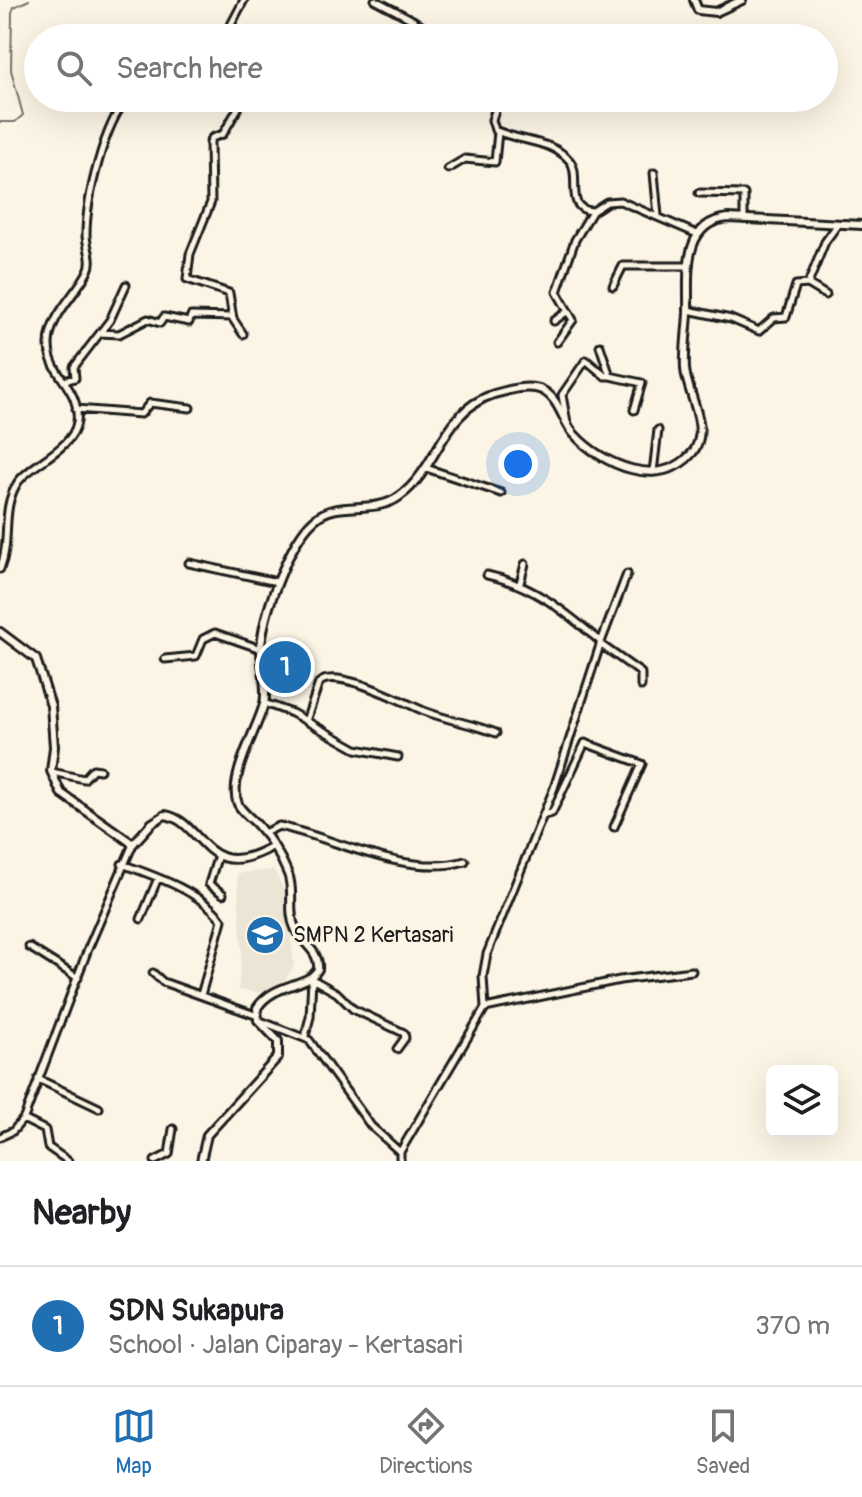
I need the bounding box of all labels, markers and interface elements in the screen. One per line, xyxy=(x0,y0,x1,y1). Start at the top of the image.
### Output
search box xyxy=(24,24,838,112)
icon: search xyxy=(52,46,96,90)
text: Search here xyxy=(116,50,263,87)
your location xyxy=(498,444,538,484)
pin: 1 xyxy=(259,637,311,697)
school or university icon: SMPN 2 Kertasari xyxy=(244,914,286,956)
place label: SMPN 2 Kertasari xyxy=(293,921,454,949)
map controls xyxy=(766,1065,838,1137)
button: layers xyxy=(766,1065,838,1137)
text: Nearby xyxy=(32,1192,131,1235)
text: SDN Sukapura xyxy=(108,1292,284,1329)
text: 1 xyxy=(53,1310,63,1342)
text: 370 m xyxy=(755,1310,830,1342)
text: School · Jalan Ciparay - Kertasari xyxy=(108,1329,463,1361)
tab: Map xyxy=(112,1404,156,1480)
tab: Directions xyxy=(379,1404,472,1480)
tab: Saved xyxy=(696,1404,750,1480)

